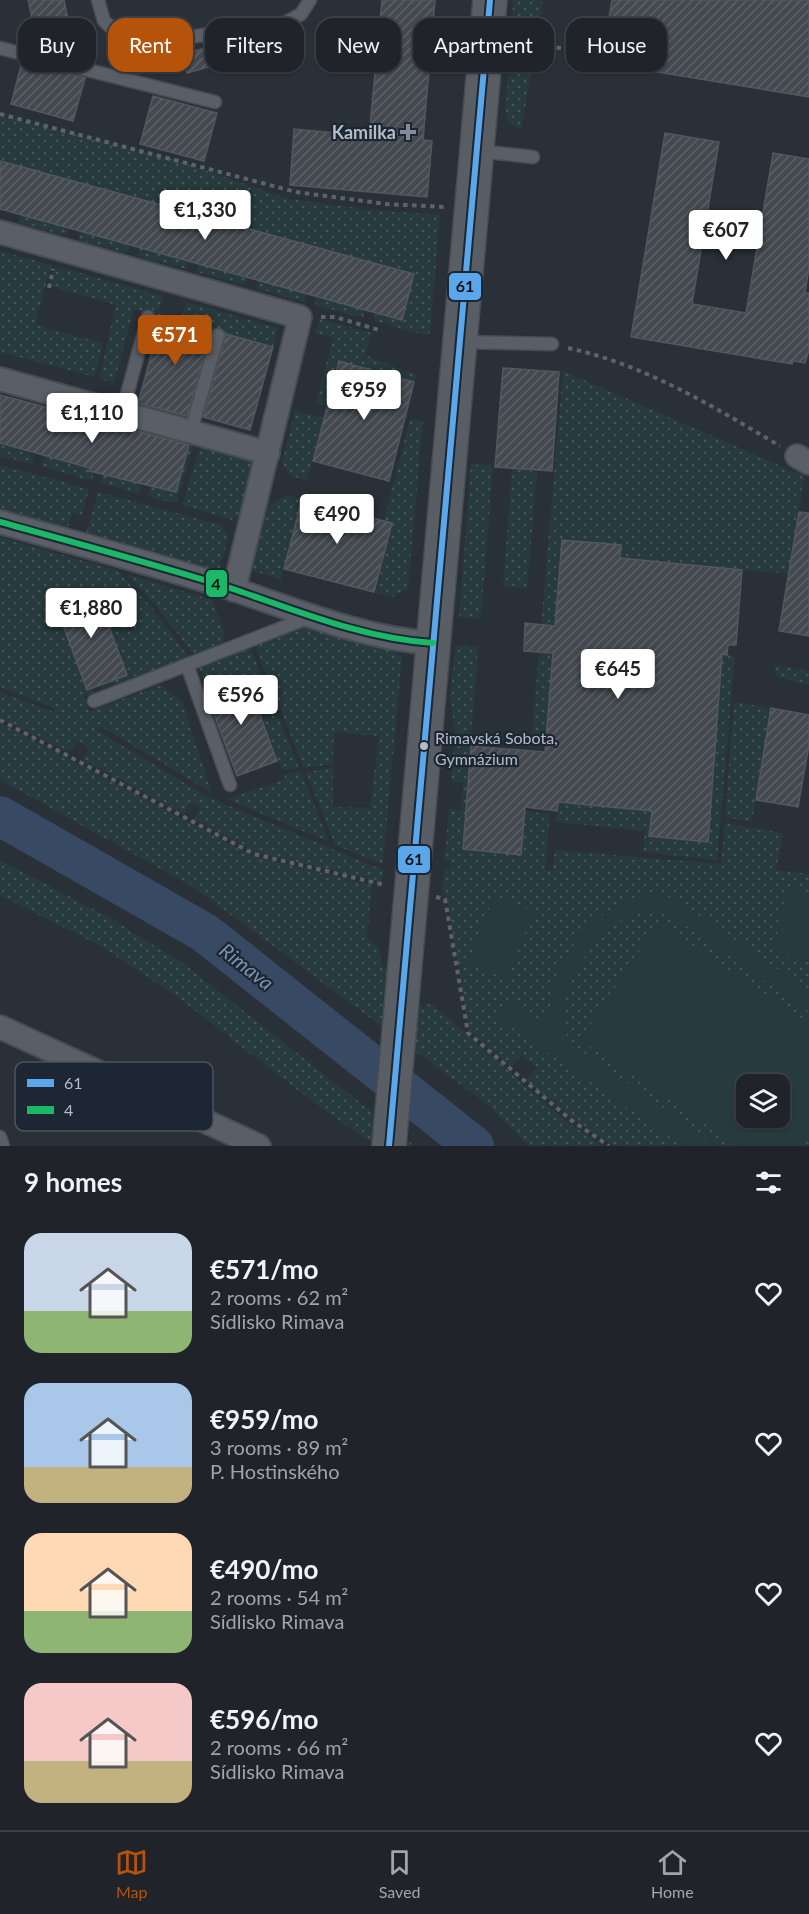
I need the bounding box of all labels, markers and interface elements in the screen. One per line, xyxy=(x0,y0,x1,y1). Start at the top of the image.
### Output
chip: Buy xyxy=(18,18,96,72)
chip: Rent xyxy=(108,18,193,72)
chip: Filters xyxy=(205,18,304,72)
chip: New xyxy=(316,18,401,72)
chip: Apartment xyxy=(413,18,554,72)
chip: House xyxy=(566,18,667,72)
place label: Kamilka xyxy=(332,121,396,143)
marker: Kamilka xyxy=(401,125,415,139)
pin: €1,330 xyxy=(156,190,254,241)
text: €1,330 xyxy=(174,197,236,221)
pin: €607 xyxy=(690,210,762,261)
text: €607 xyxy=(703,217,749,241)
line badge: 61 xyxy=(448,272,482,301)
text: 61 xyxy=(456,276,474,295)
pin: €571 xyxy=(139,315,211,366)
text: €571 xyxy=(152,322,198,346)
pin: €959 xyxy=(328,370,400,421)
text: €959 xyxy=(341,377,387,401)
pin: €1,110 xyxy=(43,393,141,444)
text: €1,110 xyxy=(61,400,123,424)
pin: €490 xyxy=(301,494,373,545)
text: €490 xyxy=(314,501,360,525)
line badge: 4 xyxy=(205,569,228,598)
text: 4 xyxy=(211,574,221,593)
pin: €1,880 xyxy=(42,588,140,639)
text: €1,880 xyxy=(60,595,122,619)
pin: €645 xyxy=(582,649,654,700)
text: €645 xyxy=(595,656,641,680)
pin: €596 xyxy=(205,675,277,726)
text: €596 xyxy=(218,682,264,706)
place label: Rimavská Sobota, Gymnázium xyxy=(435,728,558,768)
marker: Rimavská Sobota, Gymnázium xyxy=(418,740,430,752)
line badge: 61 xyxy=(397,845,431,874)
text: 61 xyxy=(405,849,423,868)
water label: Rimava xyxy=(215,938,279,994)
legend xyxy=(15,1062,213,1131)
text: 61 xyxy=(64,1073,83,1092)
map controls xyxy=(736,1074,790,1128)
button: layers xyxy=(736,1074,790,1128)
text: 4 xyxy=(64,1100,73,1119)
text: 9 homes xyxy=(24,1166,122,1198)
icon: filters xyxy=(752,1166,785,1199)
text: €571/mo xyxy=(210,1253,318,1285)
icon: home xyxy=(72,1257,144,1329)
icon: heart xyxy=(752,1277,785,1310)
text: 2 rooms · 62 m² xyxy=(210,1285,348,1309)
text: Sídlisko Rimava xyxy=(210,1309,344,1333)
text: €959/mo xyxy=(210,1403,318,1435)
icon: home xyxy=(72,1407,144,1479)
icon: heart xyxy=(752,1427,785,1460)
text: 3 rooms · 89 m² xyxy=(210,1435,348,1459)
text: P. Hostinského xyxy=(210,1459,340,1483)
text: €490/mo xyxy=(210,1553,318,1585)
icon: home xyxy=(72,1557,144,1629)
icon: heart xyxy=(752,1577,785,1610)
text: 2 rooms · 54 m² xyxy=(210,1585,348,1609)
text: Sídlisko Rimava xyxy=(210,1609,344,1633)
text: €596/mo xyxy=(210,1703,318,1735)
icon: home xyxy=(72,1707,144,1779)
icon: heart xyxy=(752,1727,785,1760)
text: 2 rooms · 66 m² xyxy=(210,1735,348,1759)
text: Sídlisko Rimava xyxy=(210,1759,344,1783)
tab: Map xyxy=(115,1846,148,1901)
tab: Saved xyxy=(379,1846,421,1901)
tab: Home xyxy=(651,1846,694,1901)

